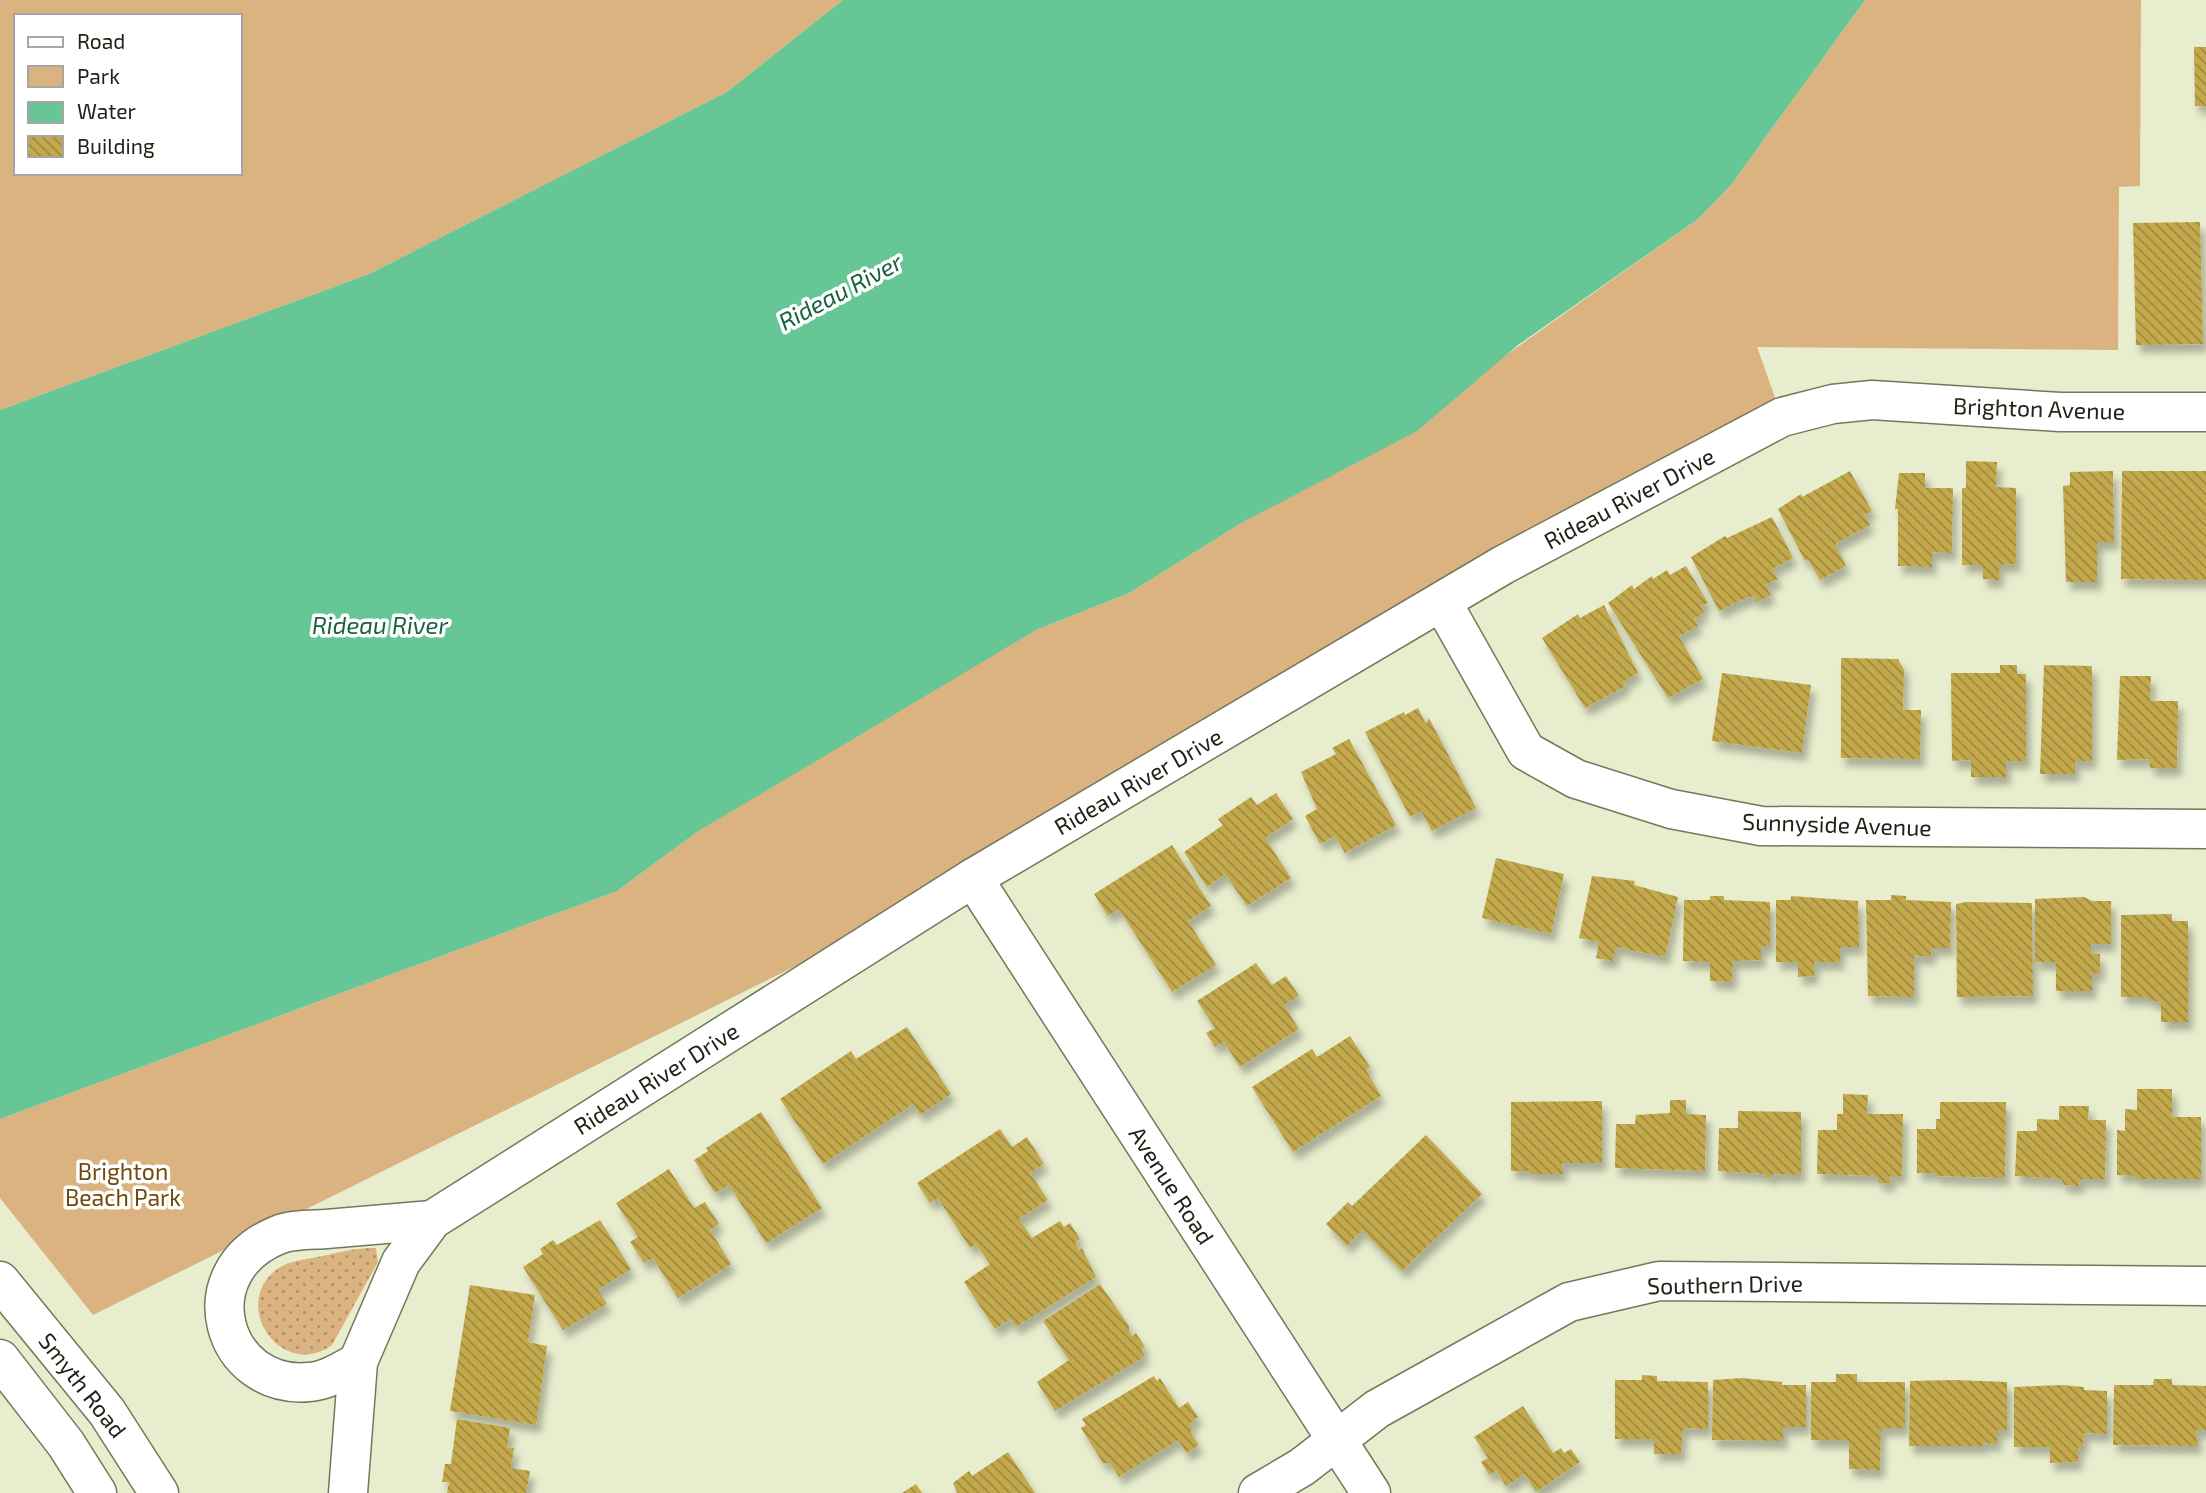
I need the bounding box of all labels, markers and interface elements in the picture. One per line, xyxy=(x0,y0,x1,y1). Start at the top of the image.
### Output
legend xyxy=(14,14,242,175)
text: Road xyxy=(77,28,125,53)
text: Park xyxy=(77,63,120,88)
text: Water xyxy=(77,98,136,123)
text: Building xyxy=(77,133,155,158)
water label: Rideau River xyxy=(773,246,907,336)
street label: Brighton Avenue xyxy=(1952,391,2126,425)
street label: Rideau River Drive xyxy=(1539,441,1719,555)
water label: Rideau River xyxy=(312,610,448,639)
street label: Rideau River Drive xyxy=(1049,722,1227,840)
street label: Sunnyside Avenue xyxy=(1742,807,1932,841)
street label: Rideau River Drive xyxy=(568,1016,744,1140)
street label: Avenue Road xyxy=(1123,1121,1221,1249)
park label: Brighton Beach Park xyxy=(65,1157,181,1211)
street label: Southern Drive xyxy=(1647,1269,1803,1299)
street label: Smyth Road xyxy=(33,1327,133,1443)

